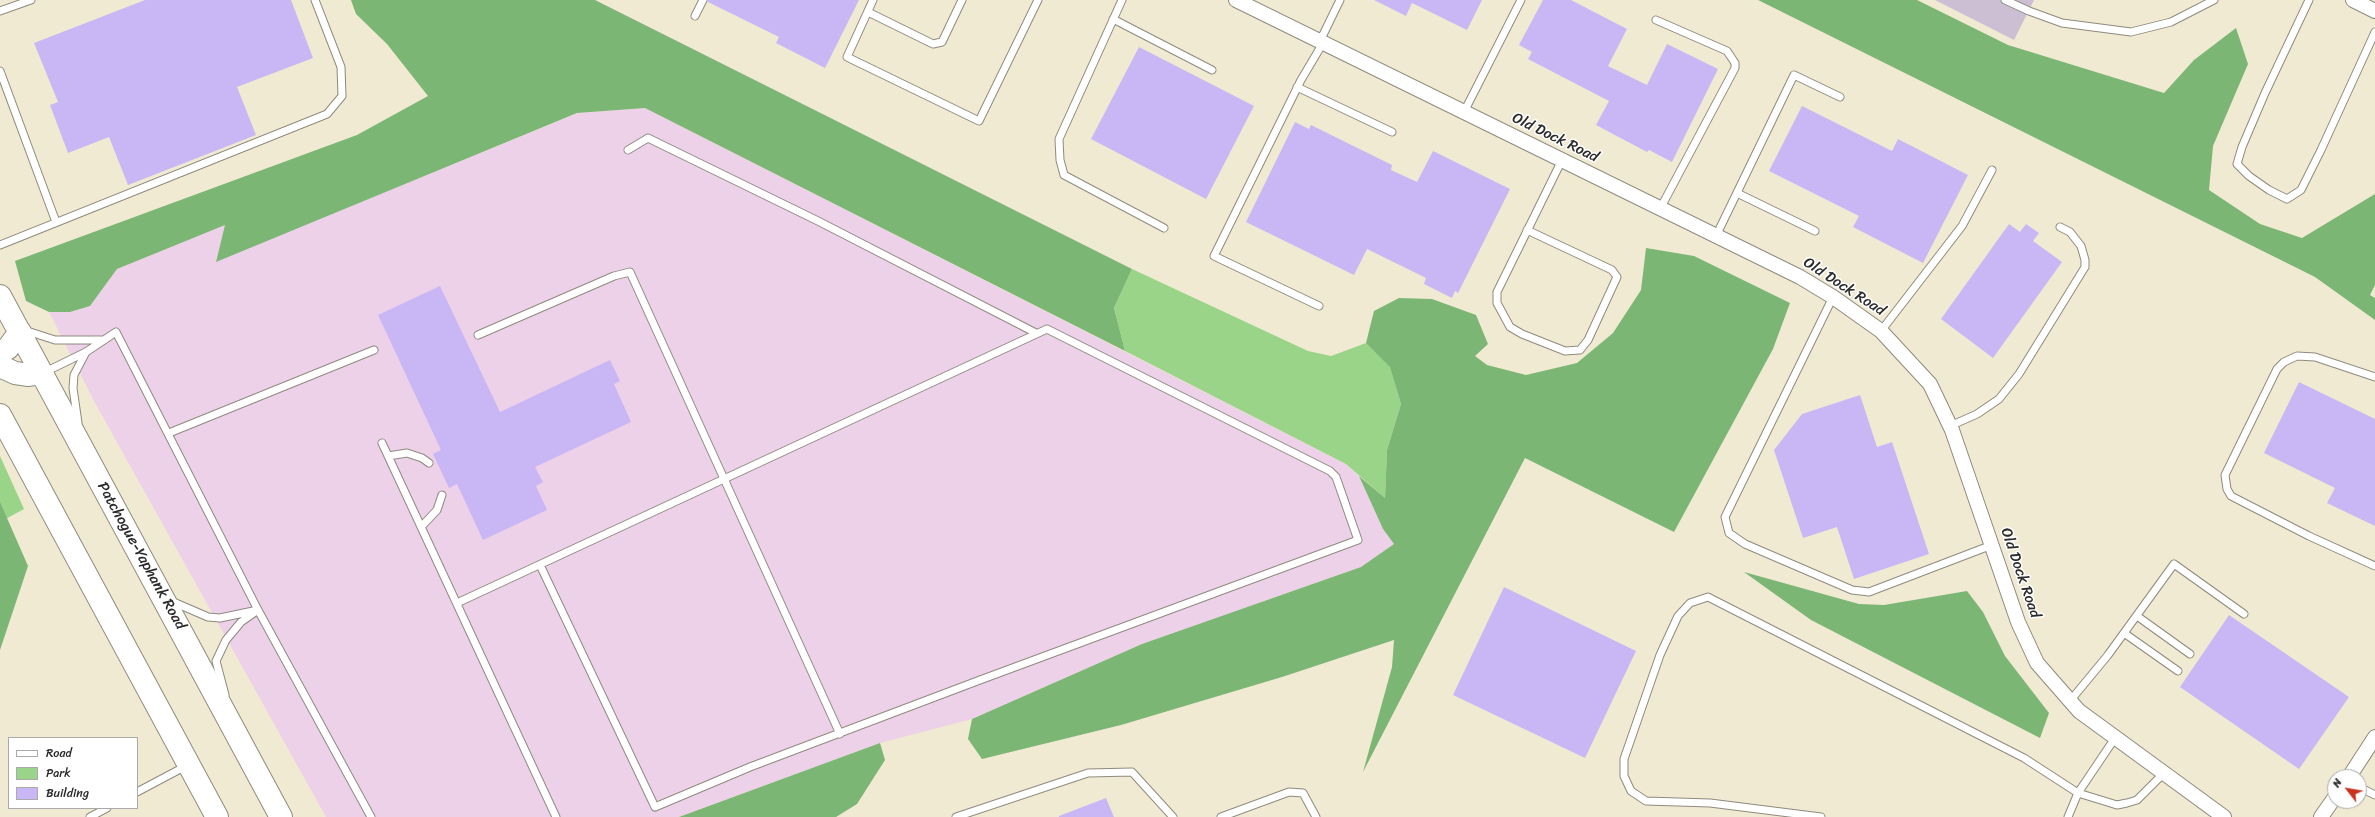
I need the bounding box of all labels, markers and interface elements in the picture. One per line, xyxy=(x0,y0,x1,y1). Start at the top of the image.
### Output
street label: Old Dock Road xyxy=(1509,109,1601,167)
street label: Old Dock Road xyxy=(1800,254,1888,320)
street label: Patchogue-Yaphank Road xyxy=(93,479,189,633)
street label: Old Dock Road xyxy=(1996,526,2044,620)
legend xyxy=(8,737,138,809)
text: Road xyxy=(46,742,72,764)
text: Park xyxy=(46,762,71,784)
north arrow xyxy=(2327,769,2367,809)
text: N xyxy=(2327,775,2347,791)
text: Building xyxy=(46,782,89,804)

